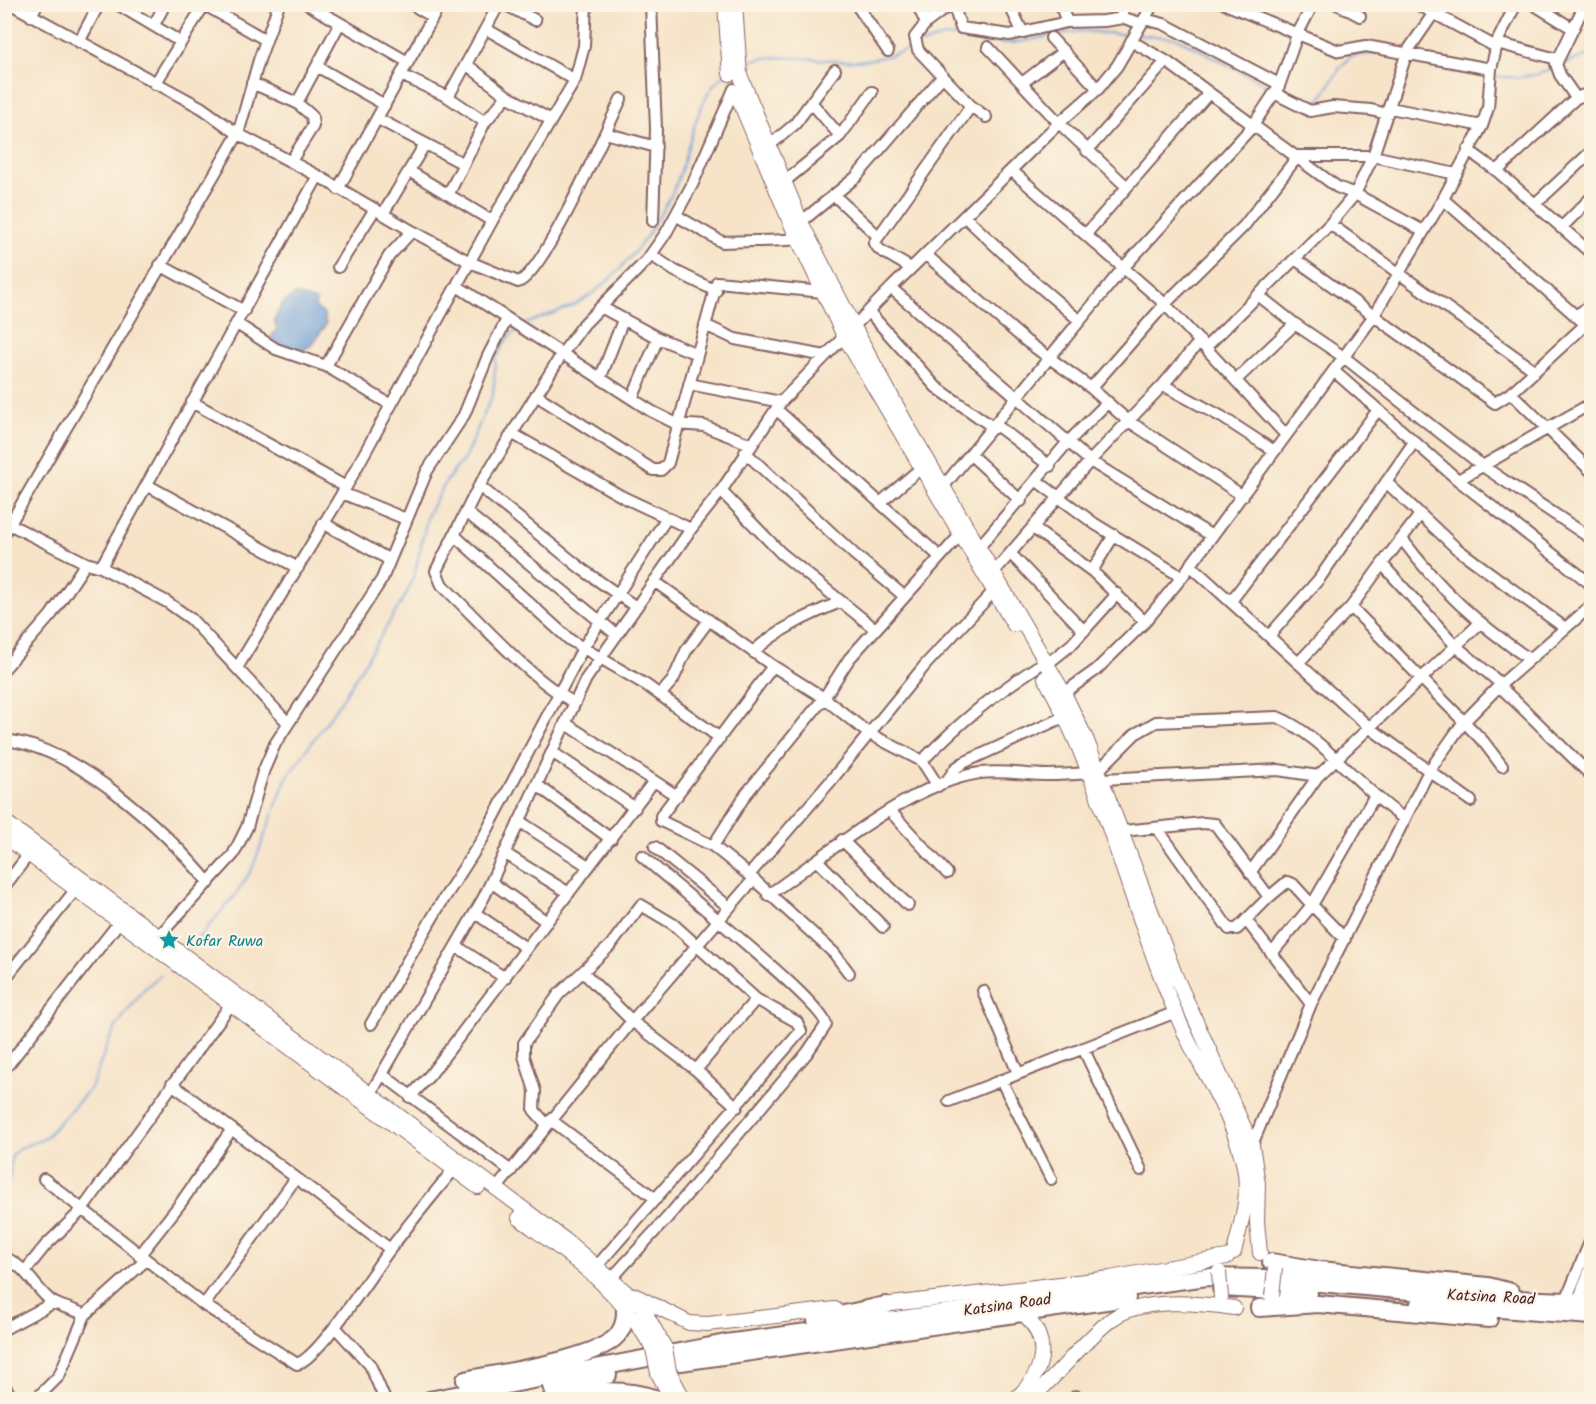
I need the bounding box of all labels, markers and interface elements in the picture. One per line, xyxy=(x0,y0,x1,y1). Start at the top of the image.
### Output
place icon: Kofar Ruwa xyxy=(157,928,181,952)
place label: Kofar Ruwa xyxy=(186,929,263,954)
street label: Katsina Road xyxy=(1446,1283,1537,1312)
street label: Katsina Road xyxy=(962,1287,1054,1324)

